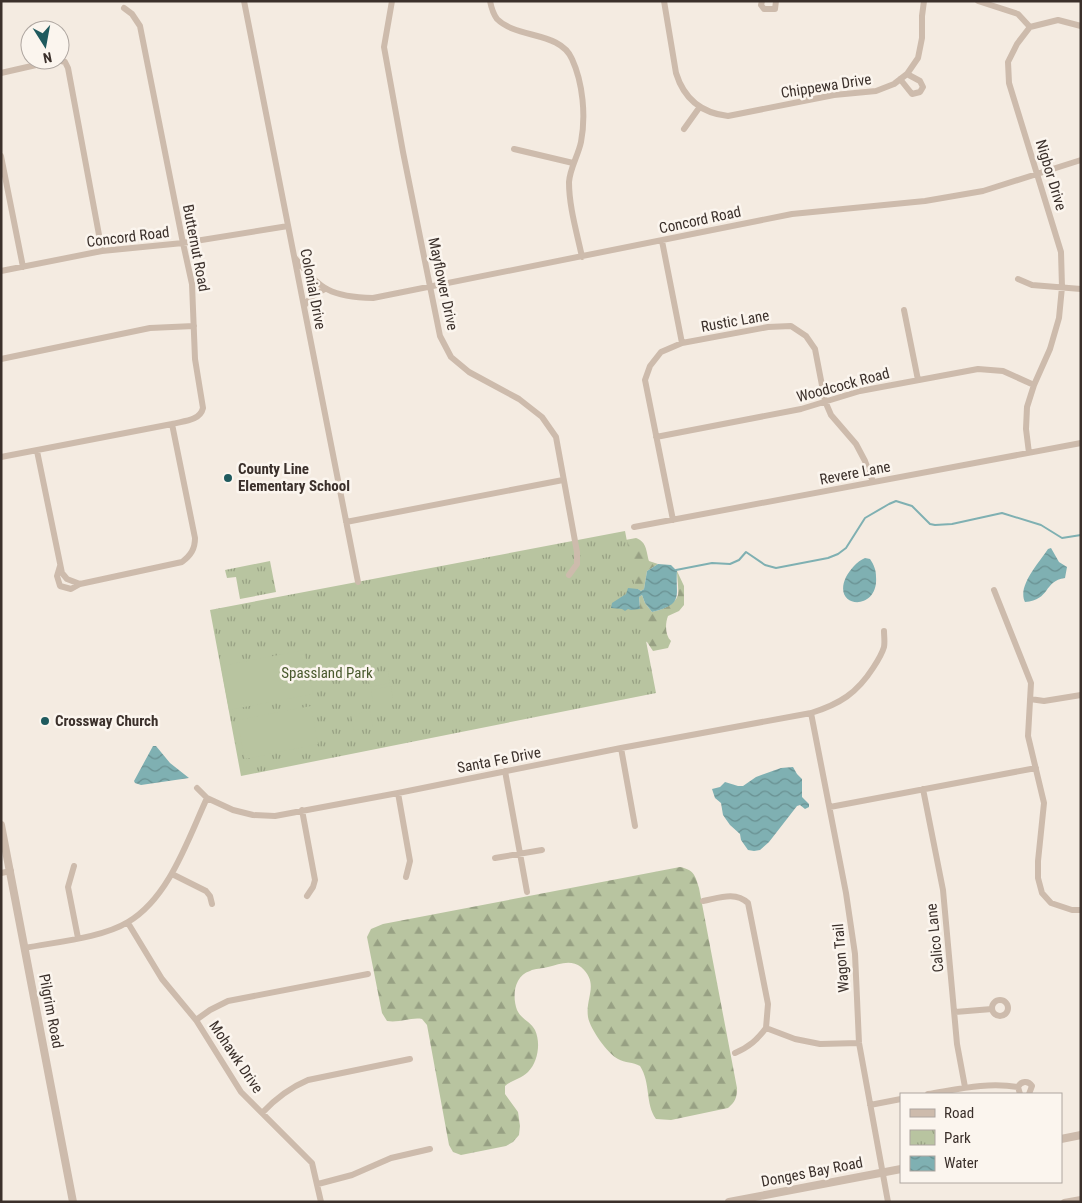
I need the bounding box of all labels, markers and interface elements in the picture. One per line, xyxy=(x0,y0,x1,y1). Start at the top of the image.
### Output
north arrow xyxy=(20,20,70,70)
text: N xyxy=(42,49,53,66)
street label: Chippewa Drive xyxy=(779,70,873,102)
street label: Nigbor Drive xyxy=(1032,137,1070,213)
street label: Butternut Road xyxy=(179,203,213,293)
street label: Concord Road xyxy=(657,203,743,237)
street label: Concord Road xyxy=(86,223,170,251)
street label: Mayflower Drive xyxy=(424,236,462,332)
street label: Colonial Drive xyxy=(296,247,330,331)
street label: Rustic Lane xyxy=(699,306,771,336)
street label: Woodcock Road xyxy=(795,364,891,406)
street label: Revere Lane xyxy=(818,457,892,489)
place label: County Line Elementary School xyxy=(238,460,350,495)
marker: County Line Elementary School xyxy=(222,472,234,484)
park label: Spassland Park xyxy=(281,664,373,682)
place label: Crossway Church xyxy=(55,712,158,730)
marker: Crossway Church xyxy=(39,715,51,727)
street label: Santa Fe Drive xyxy=(456,743,542,777)
street label: Calico Lane xyxy=(922,903,948,973)
street label: Wagon Trail xyxy=(829,923,853,993)
street label: Pilgrim Road xyxy=(35,972,67,1050)
street label: Mohawk Drive xyxy=(205,1017,267,1097)
legend xyxy=(900,1093,1062,1183)
text: Road xyxy=(944,1104,974,1122)
text: Park xyxy=(944,1129,971,1147)
street label: Donges Bay Road xyxy=(760,1153,864,1191)
text: Water xyxy=(944,1154,979,1172)

